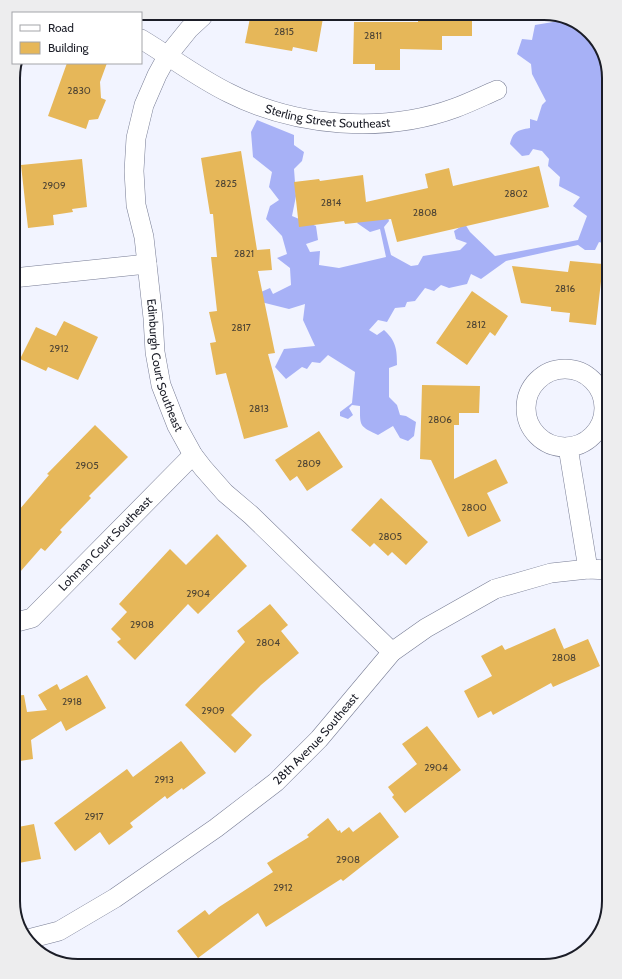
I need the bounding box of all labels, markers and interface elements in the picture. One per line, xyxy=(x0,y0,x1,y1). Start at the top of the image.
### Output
legend xyxy=(12,12,142,64)
text: Road xyxy=(48,20,74,35)
house number: 2815 xyxy=(274,25,294,38)
house number: 2811 xyxy=(364,29,382,42)
text: Building xyxy=(48,40,90,55)
house number: 2830 xyxy=(67,84,91,97)
street label: Sterling Street Southeast xyxy=(263,101,391,131)
house number: 2825 xyxy=(215,177,237,190)
house number: 2909 xyxy=(42,179,66,192)
house number: 2802 xyxy=(504,187,528,200)
house number: 2814 xyxy=(321,196,341,209)
house number: 2808 xyxy=(413,206,437,219)
house number: 2821 xyxy=(234,247,254,260)
house number: 2816 xyxy=(555,282,575,295)
street label: Edinburgh Court Southeast xyxy=(144,298,187,434)
house number: 2812 xyxy=(466,318,486,331)
house number: 2817 xyxy=(231,321,251,334)
house number: 2912 xyxy=(49,342,69,355)
house number: 2813 xyxy=(249,402,269,415)
house number: 2806 xyxy=(428,413,452,426)
house number: 2809 xyxy=(297,457,321,470)
house number: 2905 xyxy=(75,459,99,472)
street label: Lohman Court Southeast xyxy=(55,493,155,594)
house number: 2800 xyxy=(461,501,487,514)
house number: 2805 xyxy=(378,530,402,543)
house number: 2904 xyxy=(186,587,210,600)
house number: 2908 xyxy=(130,618,154,631)
house number: 2804 xyxy=(256,636,280,649)
house number: 2808 xyxy=(552,651,576,664)
street label: 28th Avenue Southeast xyxy=(270,690,361,788)
house number: 2918 xyxy=(62,695,82,708)
house number: 2909 xyxy=(201,704,225,717)
house number: 2904 xyxy=(424,761,448,774)
house number: 2913 xyxy=(154,773,174,786)
house number: 2917 xyxy=(84,810,104,823)
house number: 2908 xyxy=(336,853,360,866)
house number: 2912 xyxy=(273,881,293,894)

